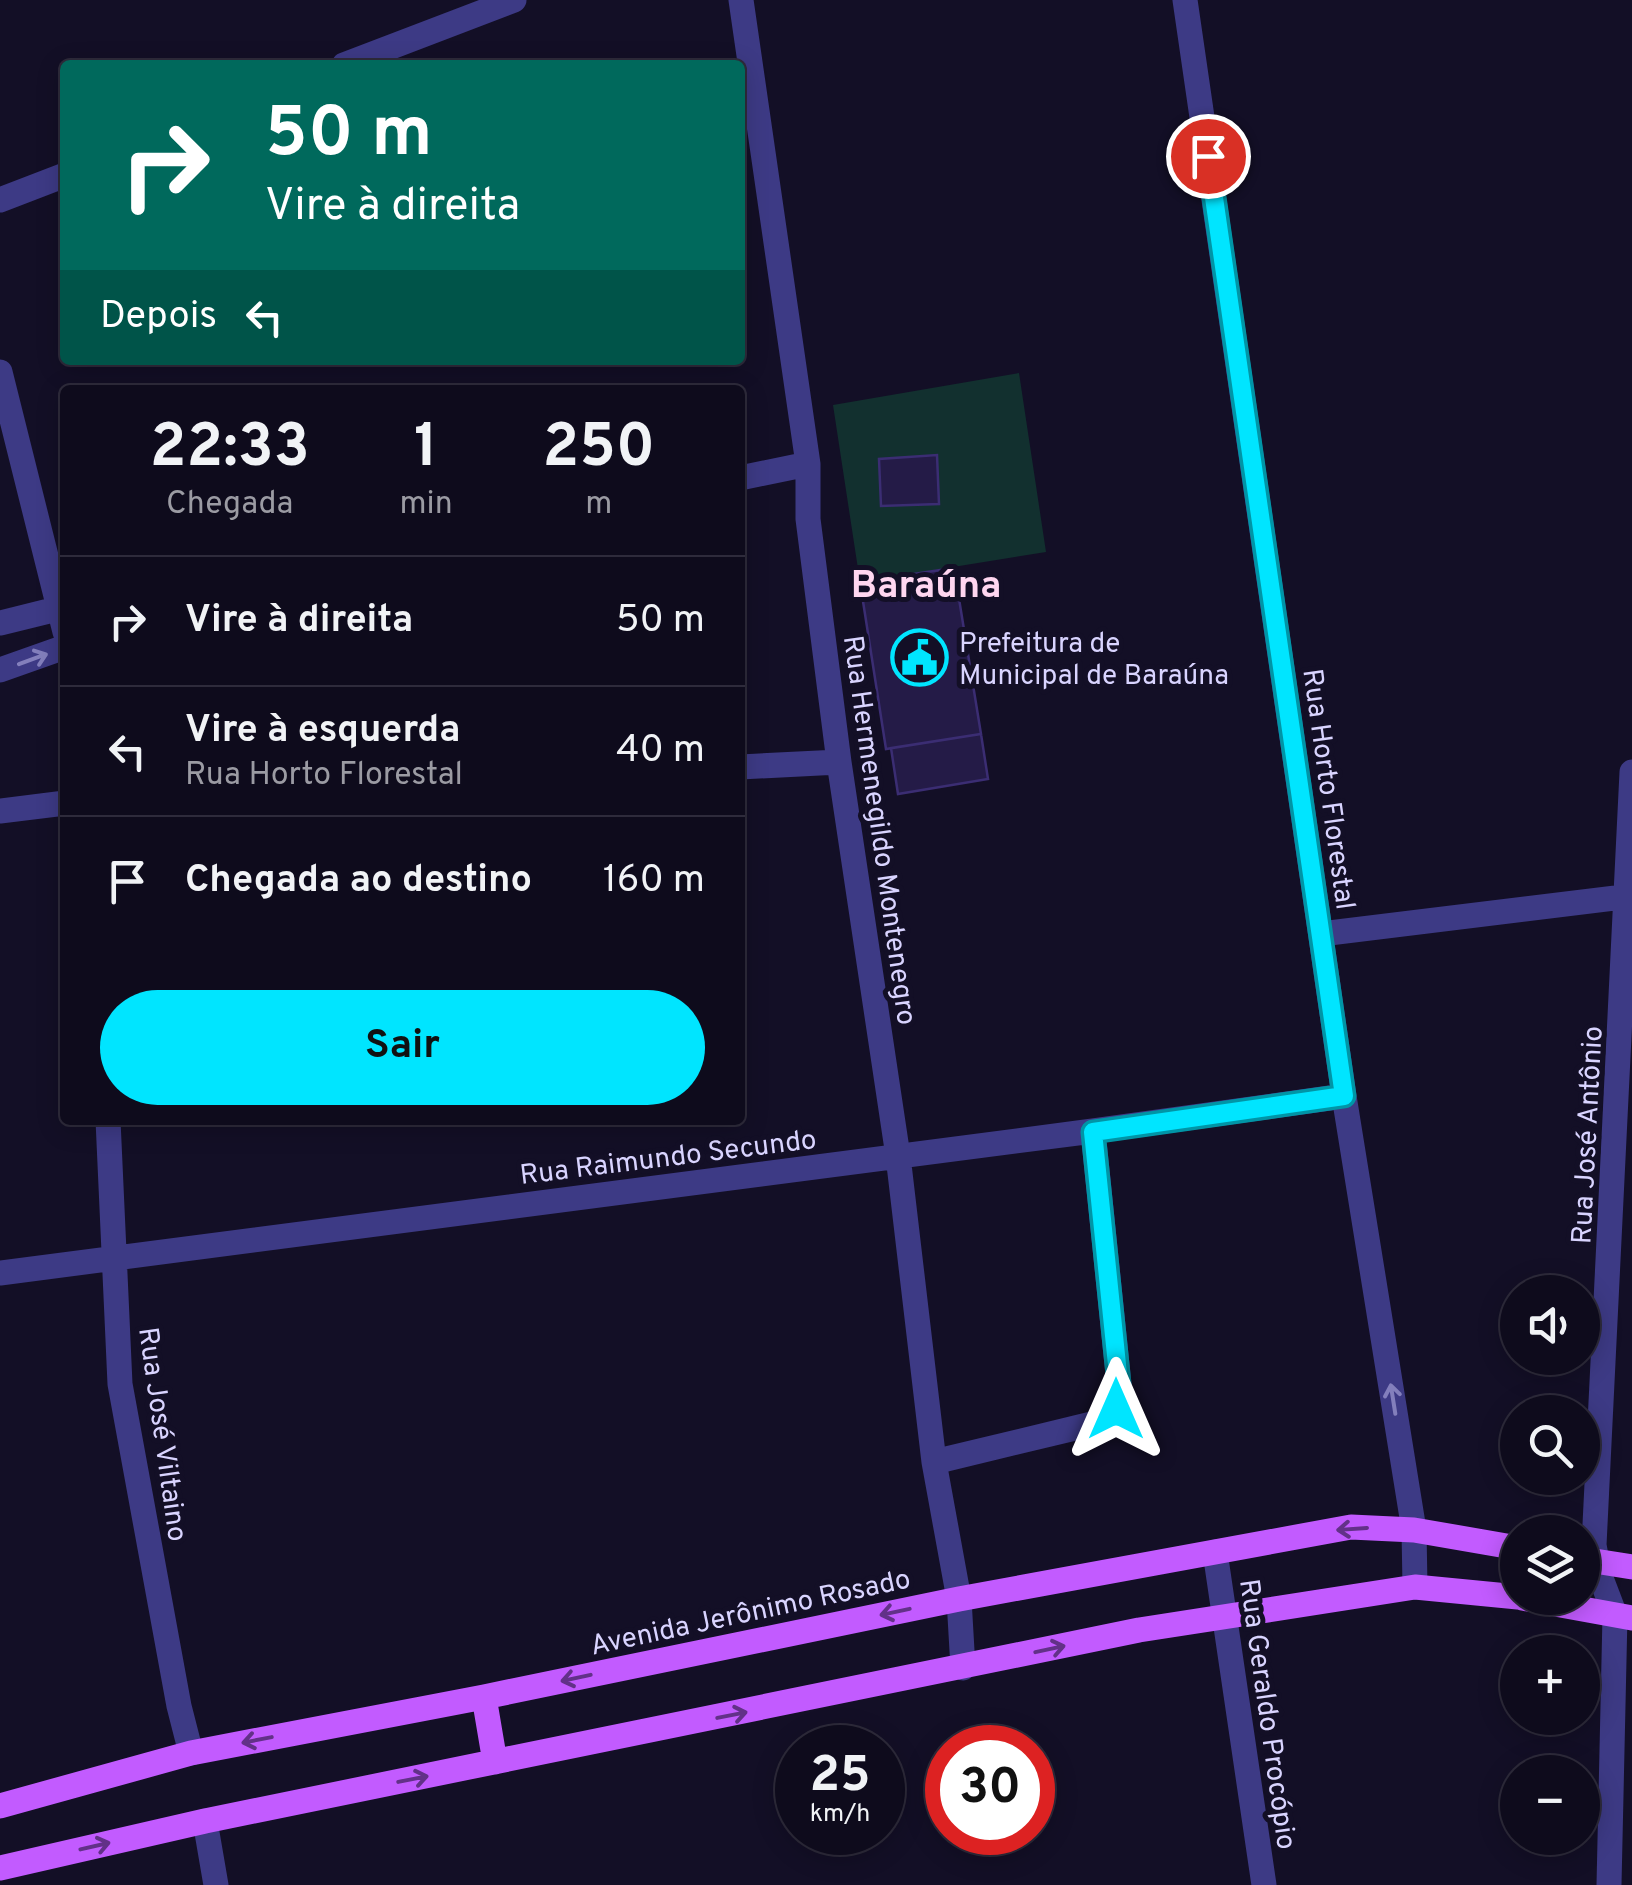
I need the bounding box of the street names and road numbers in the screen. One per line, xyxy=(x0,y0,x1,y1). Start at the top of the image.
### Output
street label: Rua Hermenegildo Montenegro xyxy=(833,633,923,1028)
street label: Rua Horto Florestal xyxy=(1292,667,1362,912)
street label: Rua José Antônio xyxy=(1565,1025,1613,1245)
street label: Rua Raimundo Secundo xyxy=(518,1123,819,1195)
street label: Rua José Viltaino xyxy=(128,1325,194,1544)
street label: Avenida Jerônimo Rosado xyxy=(587,1562,914,1665)
street label: Rua Geraldo Procópio xyxy=(1229,1577,1303,1852)

